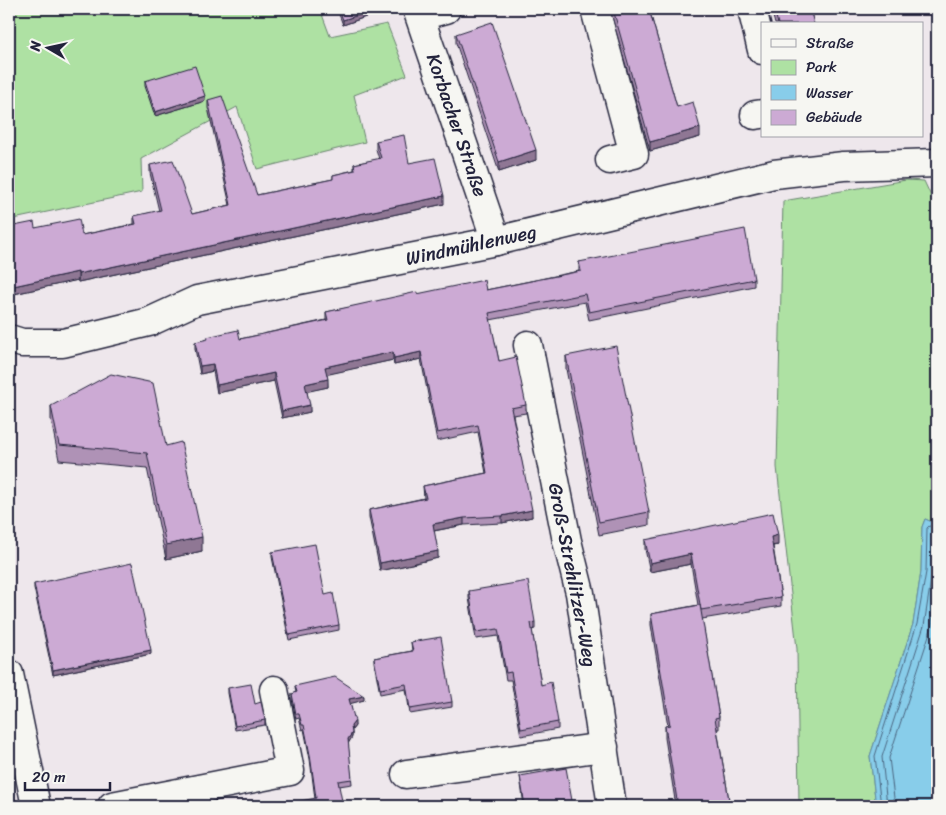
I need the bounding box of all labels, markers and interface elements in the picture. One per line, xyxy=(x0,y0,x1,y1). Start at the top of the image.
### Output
north arrow xyxy=(22,22,72,72)
legend xyxy=(761,22,924,138)
text: Straße xyxy=(806,30,854,56)
text: N xyxy=(22,39,49,54)
street label: Korbacher Straße xyxy=(417,49,497,201)
text: Park xyxy=(806,54,837,80)
text: Wasser xyxy=(806,80,854,106)
text: Gebäude xyxy=(806,104,862,130)
street label: Windmühlenweg xyxy=(403,215,540,275)
street label: Groß-Strehlitzer-Weg xyxy=(539,480,607,670)
scale bar xyxy=(25,760,110,792)
text: 20 m xyxy=(32,764,66,790)

